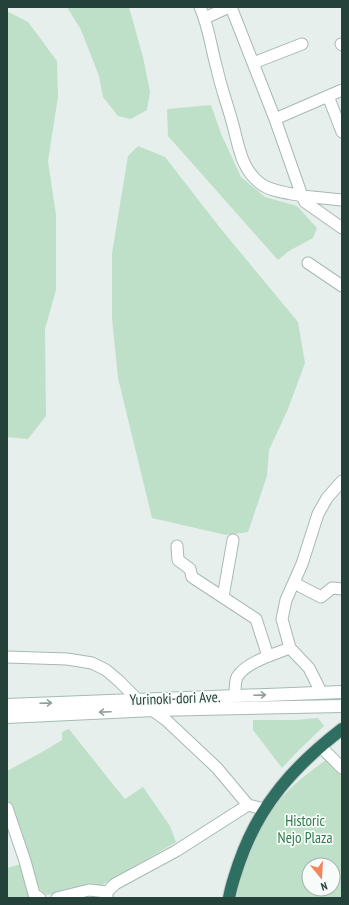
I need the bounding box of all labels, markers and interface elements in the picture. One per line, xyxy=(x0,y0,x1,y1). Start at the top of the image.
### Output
street label: Yurinoki-dori Ave. xyxy=(129,687,221,709)
one-way arrow xyxy=(253,691,266,698)
one-way arrow xyxy=(39,699,52,707)
one-way arrow xyxy=(99,709,112,716)
park label: Historic Nejo Plaza xyxy=(278,811,332,847)
north arrow xyxy=(301,857,341,897)
text: N xyxy=(319,879,329,894)

